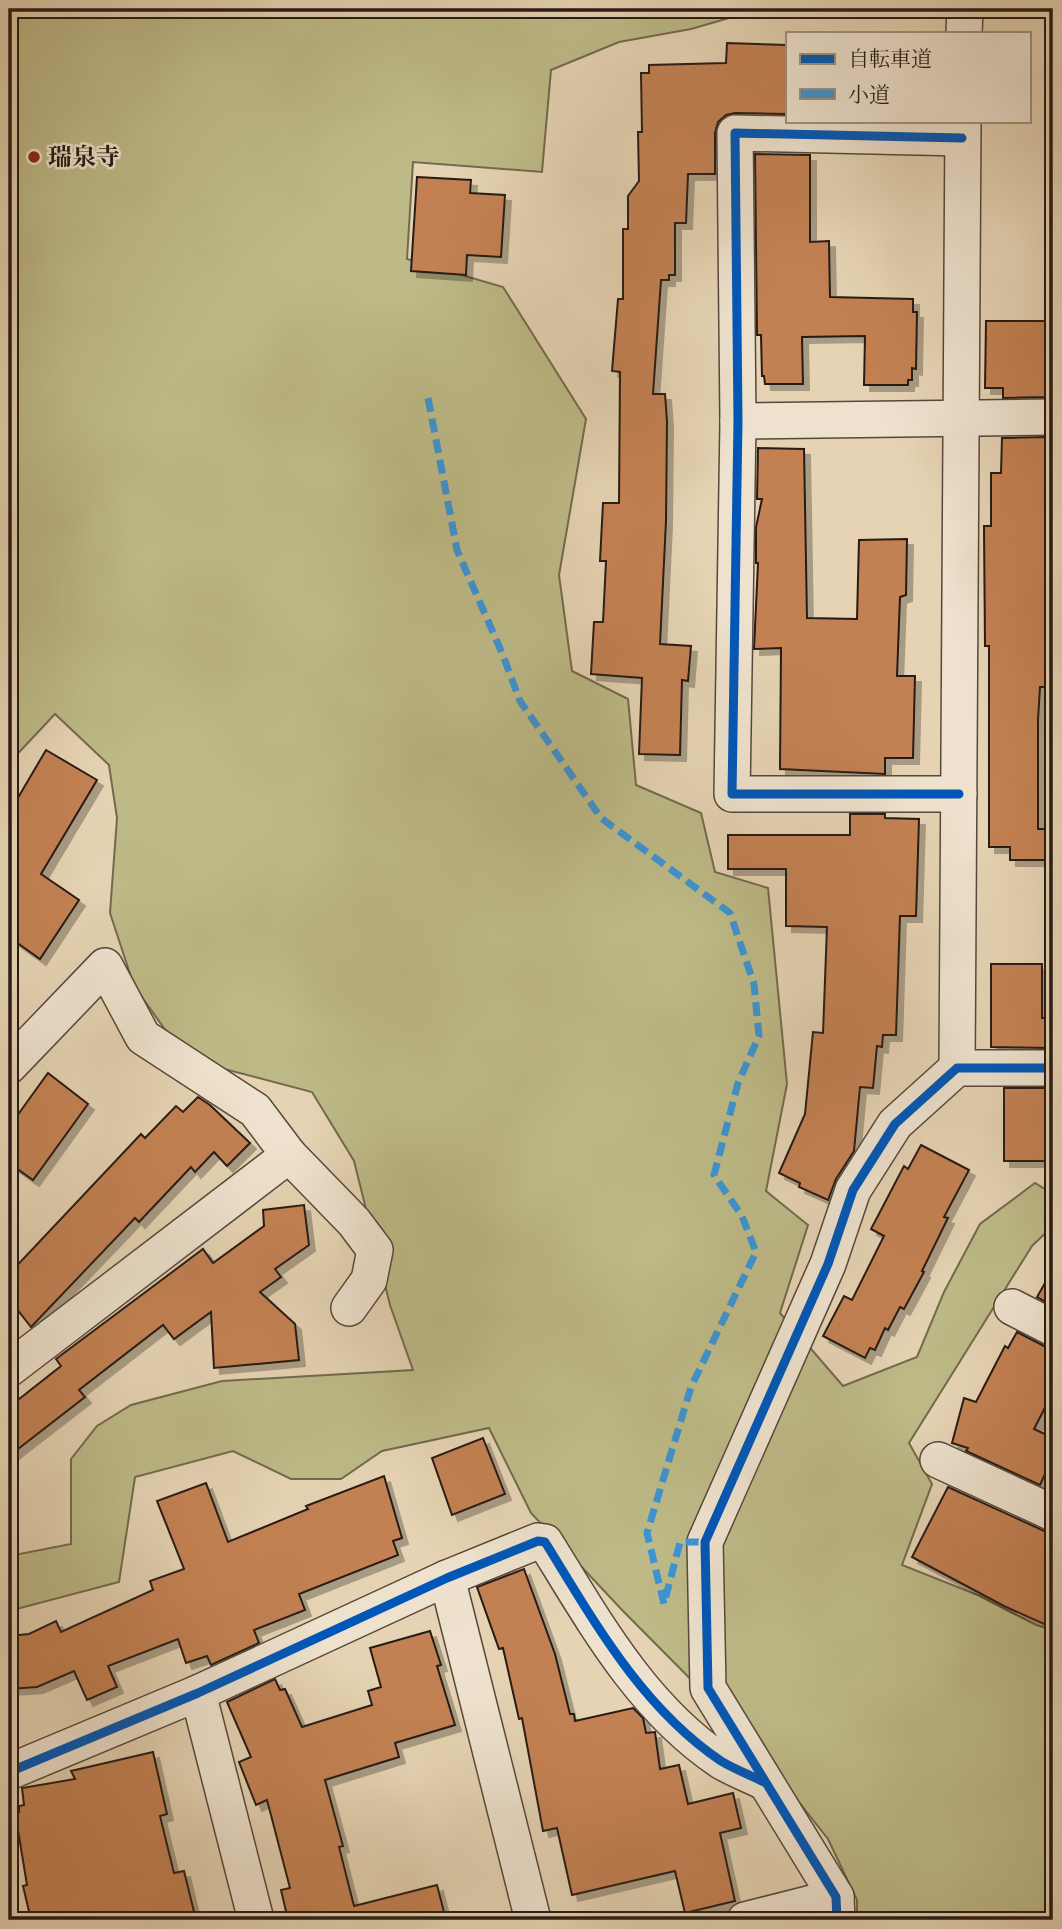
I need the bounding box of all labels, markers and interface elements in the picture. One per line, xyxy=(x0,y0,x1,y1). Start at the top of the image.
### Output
legend xyxy=(786,32,1030,122)
text: 自転車道 xyxy=(848,47,932,71)
text: 小道 xyxy=(848,83,890,107)
place label: 瑞泉寺 xyxy=(48,143,120,171)
marker: 瑞泉寺 xyxy=(26,149,42,165)

